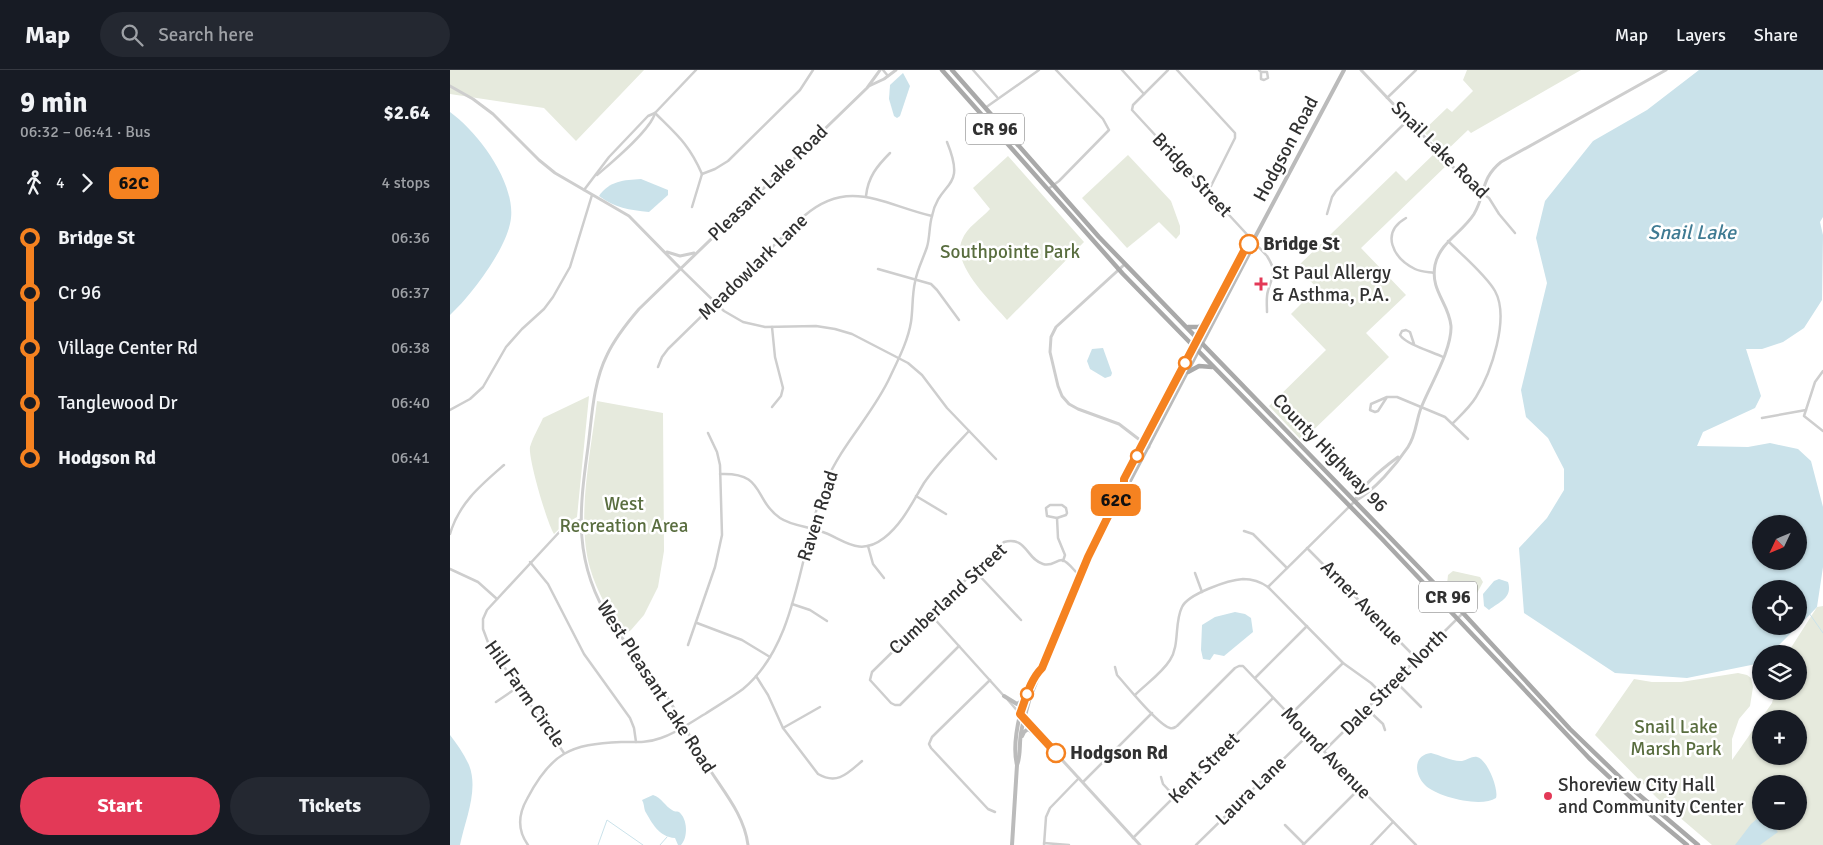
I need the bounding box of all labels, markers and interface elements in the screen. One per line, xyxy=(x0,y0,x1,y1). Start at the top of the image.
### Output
search box xyxy=(100,12,450,57)
text: Map xyxy=(25,20,70,50)
icon: search xyxy=(118,21,146,49)
text: Search here xyxy=(158,23,254,47)
text: Map xyxy=(1615,24,1648,46)
text: Layers xyxy=(1676,24,1726,46)
text: Share xyxy=(1754,24,1798,46)
text: 9 min xyxy=(20,86,88,120)
street label: Hodgson Road xyxy=(1248,92,1324,206)
street label: Snail Lake Road xyxy=(1386,96,1494,204)
text: $2.64 xyxy=(384,101,430,125)
road number: CR 96 xyxy=(966,114,1024,144)
street label: Pleasant Lake Road xyxy=(703,120,833,246)
text: 06:32 – 06:41 · Bus xyxy=(20,122,151,142)
street label: Bridge Street xyxy=(1147,128,1237,223)
icon: walk xyxy=(20,169,48,197)
icon: forward xyxy=(73,169,101,197)
text: 62C xyxy=(119,172,149,194)
text: 4 xyxy=(56,173,65,193)
text: 4 stops xyxy=(382,173,430,193)
street label: Meadowlark Lane xyxy=(693,209,813,325)
water label: Snail Lake xyxy=(1648,220,1737,245)
text: Bridge St xyxy=(58,226,135,250)
text: 06:36 xyxy=(391,228,430,248)
place label: Bridge St xyxy=(1263,232,1340,256)
marker: Bridge St xyxy=(1239,234,1259,254)
park label: Southpointe Park xyxy=(940,240,1080,264)
place label: St Paul Allergy & Asthma, P.A. xyxy=(1272,261,1391,307)
marker: St Paul Allergy & Asthma, P.A. xyxy=(1254,277,1268,291)
text: Cr 96 xyxy=(58,281,101,305)
text: 06:37 xyxy=(391,283,430,303)
text: Village Center Rd xyxy=(58,336,198,360)
text: 06:38 xyxy=(391,338,430,358)
unlabelled marker xyxy=(1178,356,1192,370)
street label: County Highway 96 xyxy=(1267,388,1393,518)
text: Tanglewood Dr xyxy=(58,391,177,415)
text: 06:40 xyxy=(391,393,430,413)
text: Hodgson Rd xyxy=(58,446,156,470)
text: 06:41 xyxy=(391,448,430,468)
unlabelled marker xyxy=(1130,449,1144,463)
street label: Raven Road xyxy=(792,468,844,564)
line badge: 62C xyxy=(1087,484,1145,516)
text: 62C xyxy=(1101,489,1131,511)
park label: West Recreation Area xyxy=(560,492,688,538)
north arrow xyxy=(1752,515,1808,570)
map controls xyxy=(1752,515,1807,830)
street label: Cumberland Street xyxy=(884,538,1012,660)
street label: Arner Avenue xyxy=(1315,555,1409,651)
button: locate xyxy=(1752,580,1807,635)
road number: CR 96 xyxy=(1419,582,1477,612)
street label: West Pleasant Lake Road xyxy=(591,596,721,778)
street label: Dale Street North xyxy=(1335,623,1453,741)
street label: Hill Farm Circle xyxy=(479,636,571,752)
button: layers xyxy=(1752,645,1807,700)
unlabelled marker xyxy=(1020,687,1034,701)
street label: Mound Avenue xyxy=(1276,702,1376,804)
button: + xyxy=(1752,710,1807,765)
park label: Snail Lake Marsh Park xyxy=(1630,715,1722,761)
street label: Kent Street xyxy=(1163,727,1245,809)
place label: Hodgson Rd xyxy=(1070,741,1168,765)
marker: Hodgson Rd xyxy=(1046,743,1066,763)
street label: Laura Lane xyxy=(1210,751,1292,831)
place label: Shoreview City Hall and Community Center xyxy=(1558,773,1744,819)
button: − xyxy=(1752,775,1807,830)
button: Start xyxy=(20,777,220,835)
button: Tickets xyxy=(230,777,430,835)
marker: Shoreview City Hall and Community Center xyxy=(1542,790,1554,802)

